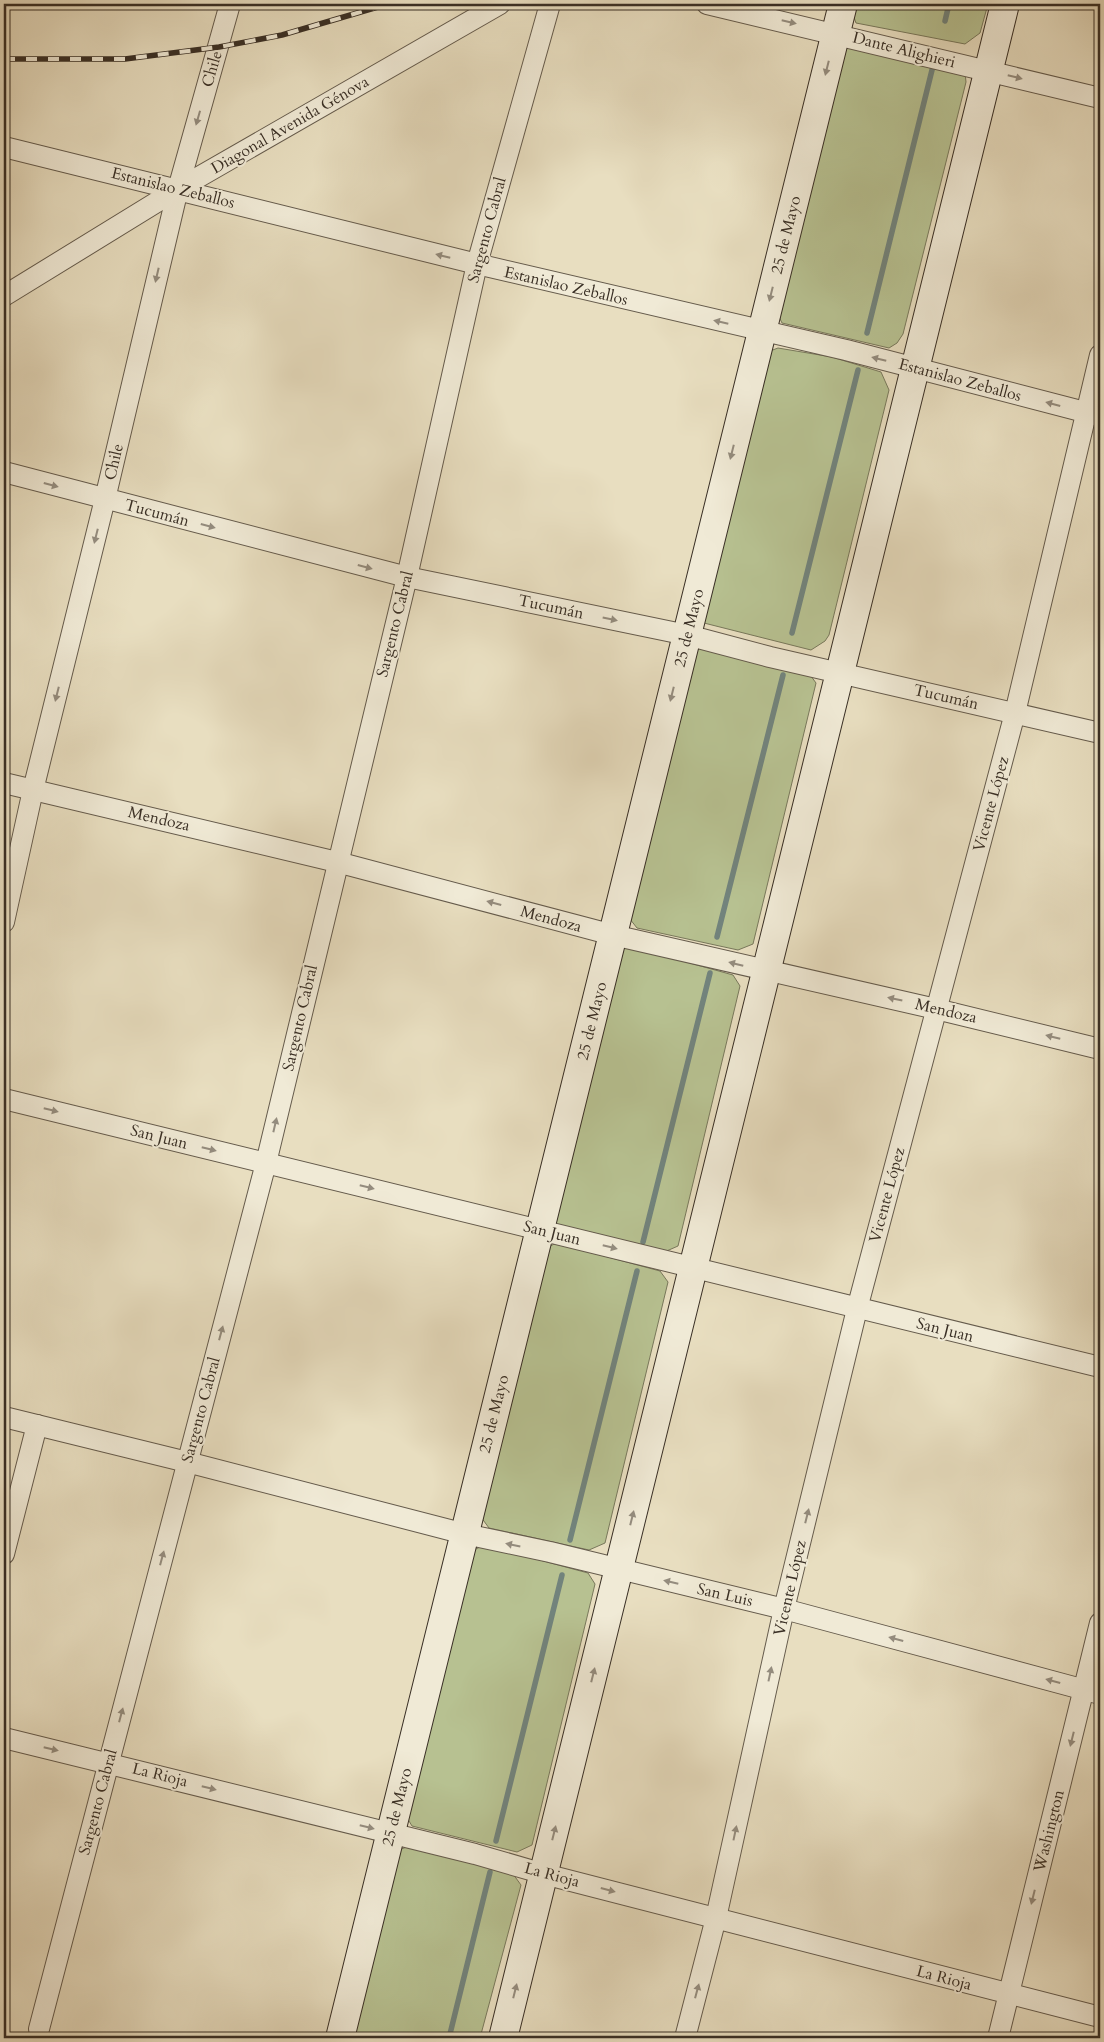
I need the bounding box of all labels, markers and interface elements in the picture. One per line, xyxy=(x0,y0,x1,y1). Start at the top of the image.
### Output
one-way arrow xyxy=(781,18,796,26)
street label: Dante Alighieri xyxy=(850,27,958,74)
street label: Chile xyxy=(196,48,228,90)
one-way arrow xyxy=(823,61,831,76)
street label: Diagonal Avenida Génova xyxy=(207,71,373,179)
one-way arrow xyxy=(1007,73,1022,81)
one-way arrow xyxy=(194,111,202,126)
street label: Estanislao Zeballos xyxy=(109,162,237,214)
street label: Sargento Cabral xyxy=(462,175,512,285)
street label: 25 de Mayo xyxy=(766,193,806,276)
one-way arrow xyxy=(436,252,451,260)
street label: Estanislao Zeballos xyxy=(502,261,630,311)
one-way arrow xyxy=(153,268,161,283)
one-way arrow xyxy=(767,286,775,301)
one-way arrow xyxy=(713,318,728,326)
street label: Estanislao Zeballos xyxy=(896,353,1024,407)
one-way arrow xyxy=(871,355,886,363)
one-way arrow xyxy=(1045,400,1060,408)
street label: Chile xyxy=(99,442,129,482)
one-way arrow xyxy=(728,444,736,459)
one-way arrow xyxy=(43,481,58,489)
street label: Tucumán xyxy=(122,494,192,532)
one-way arrow xyxy=(200,522,216,530)
one-way arrow xyxy=(92,528,100,543)
one-way arrow xyxy=(358,563,373,571)
street label: Sargento Cabral xyxy=(371,569,419,679)
street label: 25 de Mayo xyxy=(669,586,709,669)
street label: Tucumán xyxy=(516,589,586,625)
one-way arrow xyxy=(602,615,617,623)
street label: Tucumán xyxy=(911,679,981,715)
one-way arrow xyxy=(53,686,61,701)
one-way arrow xyxy=(668,687,676,702)
street label: Vicente López xyxy=(968,754,1014,854)
street label: Mendoza xyxy=(126,801,192,837)
one-way arrow xyxy=(486,899,501,907)
street label: Mendoza xyxy=(518,900,584,938)
one-way arrow xyxy=(729,960,744,968)
street label: Sargento Cabral xyxy=(277,963,323,1073)
street label: 25 de Mayo xyxy=(572,979,612,1062)
street label: Mendoza xyxy=(913,993,979,1029)
one-way arrow xyxy=(886,995,902,1003)
one-way arrow xyxy=(1045,1033,1060,1041)
one-way arrow xyxy=(44,1106,59,1114)
one-way arrow xyxy=(271,1117,279,1132)
street label: San Juan xyxy=(128,1119,190,1155)
one-way arrow xyxy=(201,1145,216,1153)
street label: Vicente López xyxy=(864,1145,910,1245)
one-way arrow xyxy=(359,1184,374,1192)
street label: San Juan xyxy=(521,1215,583,1251)
one-way arrow xyxy=(602,1243,617,1251)
street label: San Juan xyxy=(914,1312,976,1348)
one-way arrow xyxy=(217,1326,225,1341)
street label: Sargento Cabral xyxy=(176,1355,226,1465)
street label: 25 de Mayo xyxy=(474,1372,514,1455)
one-way arrow xyxy=(803,1509,811,1524)
one-way arrow xyxy=(628,1510,636,1525)
street label: Vicente López xyxy=(768,1538,812,1638)
one-way arrow xyxy=(504,1540,520,1548)
one-way arrow xyxy=(158,1550,166,1566)
one-way arrow xyxy=(663,1578,678,1586)
street label: San Luis xyxy=(695,1578,755,1612)
one-way arrow xyxy=(889,1635,904,1643)
one-way arrow xyxy=(766,1667,774,1682)
one-way arrow xyxy=(589,1668,597,1683)
one-way arrow xyxy=(1046,1677,1061,1685)
one-way arrow xyxy=(117,1708,125,1723)
one-way arrow xyxy=(1068,1731,1076,1746)
one-way arrow xyxy=(44,1745,59,1753)
street label: Sargento Cabral xyxy=(73,1747,123,1857)
street label: La Rioja xyxy=(130,1757,190,1793)
street label: 25 de Mayo xyxy=(377,1765,417,1848)
one-way arrow xyxy=(201,1784,216,1792)
street label: Washington xyxy=(1028,1788,1070,1875)
one-way arrow xyxy=(359,1824,374,1832)
one-way arrow xyxy=(731,1825,739,1841)
one-way arrow xyxy=(550,1826,558,1841)
street label: La Rioja xyxy=(522,1857,582,1893)
one-way arrow xyxy=(601,1887,616,1895)
one-way arrow xyxy=(1029,1889,1037,1904)
street label: La Rioja xyxy=(914,1960,974,1996)
one-way arrow xyxy=(511,1983,519,1998)
one-way arrow xyxy=(694,1984,702,1999)

